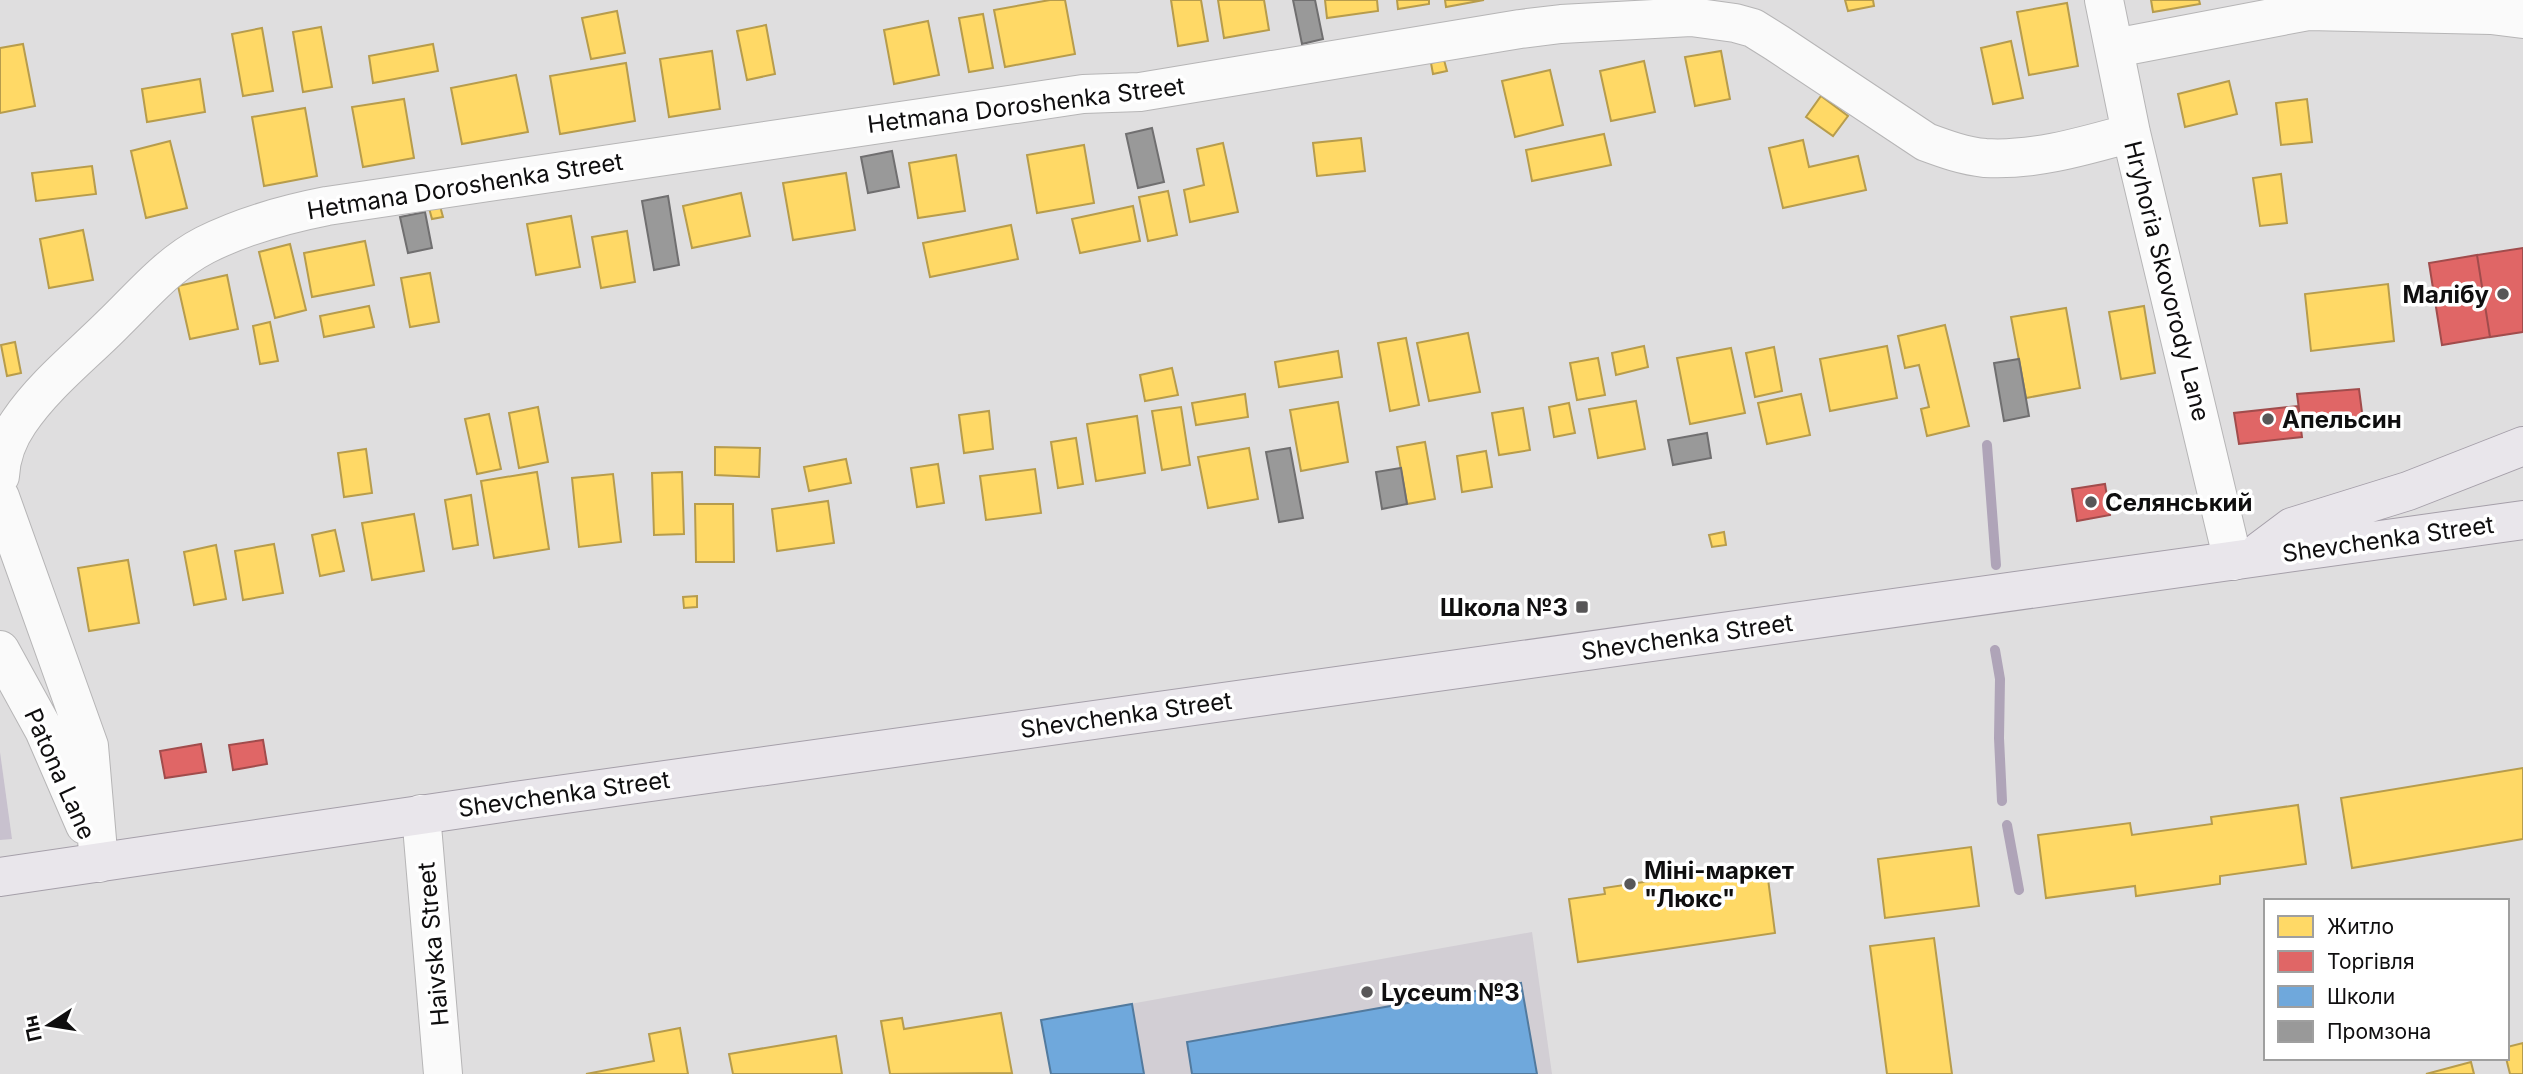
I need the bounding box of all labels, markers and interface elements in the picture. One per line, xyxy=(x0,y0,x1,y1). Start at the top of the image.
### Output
street label: Hetmana Doroshenka Street xyxy=(866,71,1186,139)
street label: Hryhoria Skovorody Lane xyxy=(2118,138,2216,424)
street label: Hetmana Doroshenka Street xyxy=(305,147,625,225)
place label: Малібу xyxy=(2403,280,2490,309)
marker: Малібу xyxy=(2495,286,2511,302)
place label: Апельсин xyxy=(2282,405,2402,434)
marker: Апельсин xyxy=(2260,411,2276,427)
place label: Селянський xyxy=(2105,488,2253,517)
marker: Селянський xyxy=(2083,494,2099,510)
street label: Shevchenka Street xyxy=(2280,510,2496,568)
place label: Школа №3 xyxy=(1440,593,1568,622)
marker: Школа №3 xyxy=(1574,599,1590,615)
street label: Shevchenka Street xyxy=(1579,608,1795,666)
street label: Shevchenka Street xyxy=(1018,686,1234,744)
street label: Patona Lane xyxy=(18,704,102,844)
street label: Shevchenka Street xyxy=(456,765,672,823)
place label: Міні-маркет "Люкс" xyxy=(1644,856,1794,913)
street label: Haivska Street xyxy=(411,861,455,1027)
marker: Міні-маркет "Люкс" xyxy=(1622,876,1638,892)
legend xyxy=(2264,899,2509,1060)
text: Житло xyxy=(2327,914,2394,939)
text: Торгівля xyxy=(2327,949,2415,974)
place label: Lyceum №3 xyxy=(1381,978,1520,1007)
marker: Lyceum №3 xyxy=(1359,984,1375,1000)
text: Школи xyxy=(2327,984,2395,1009)
north arrow xyxy=(14,990,84,1060)
text: Пн xyxy=(19,1013,47,1044)
text: Промзона xyxy=(2327,1019,2431,1044)

